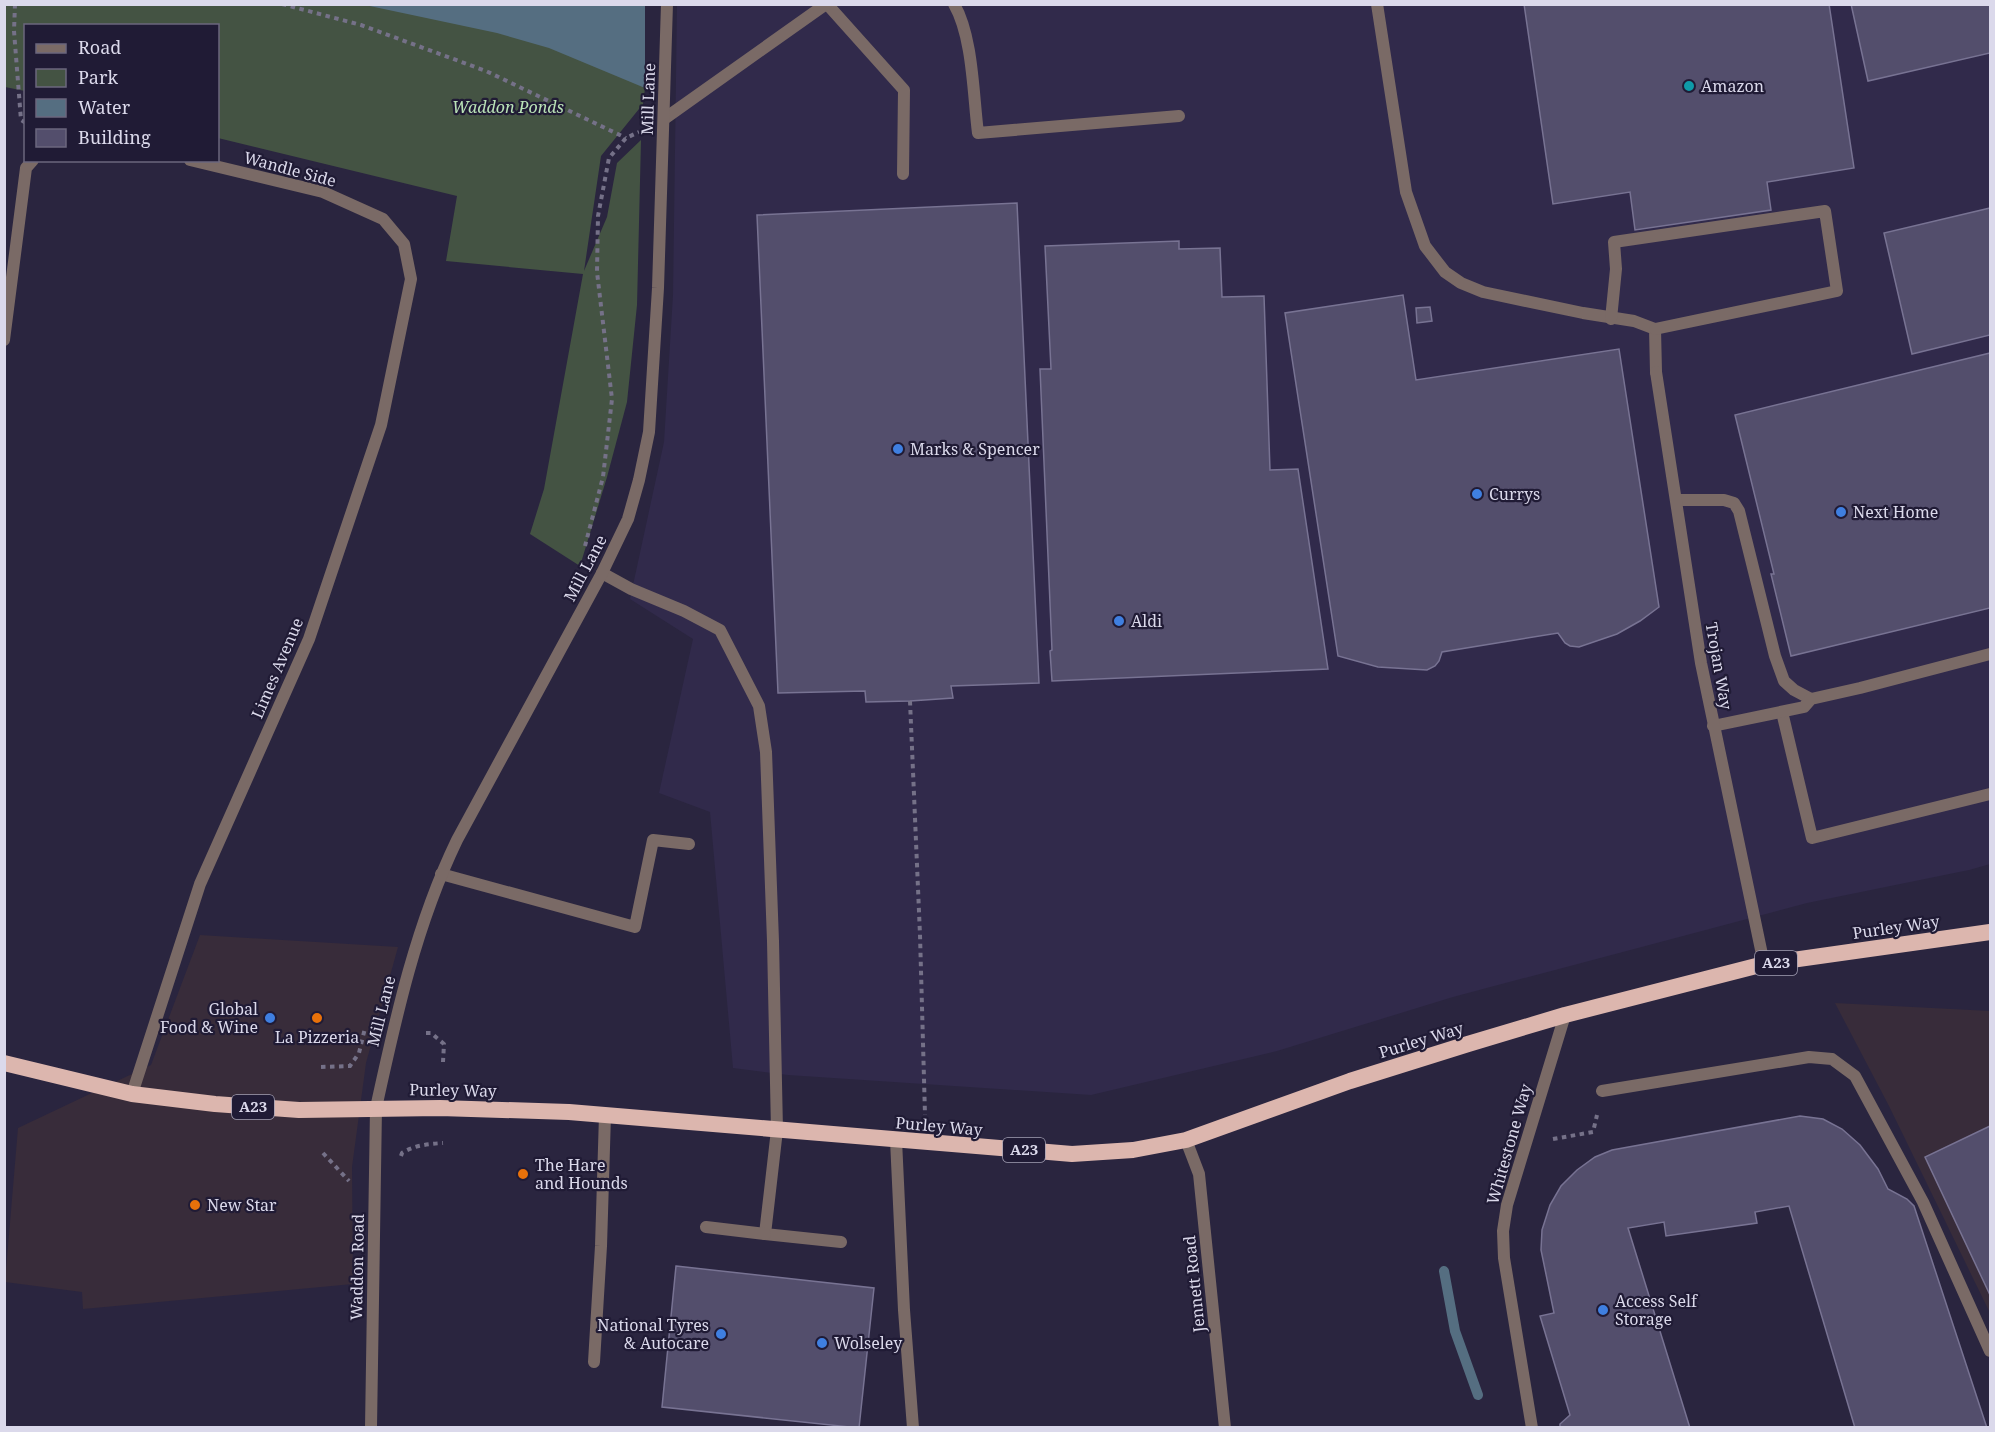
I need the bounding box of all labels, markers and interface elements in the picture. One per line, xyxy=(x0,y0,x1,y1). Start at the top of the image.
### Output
legend xyxy=(24,24,219,162)
text: Road xyxy=(78,35,121,59)
street label: Mill Lane xyxy=(636,63,660,135)
text: Park xyxy=(78,65,118,89)
place label: Amazon xyxy=(1701,75,1764,97)
marker: Amazon xyxy=(1682,79,1696,93)
text: Water xyxy=(78,95,131,119)
park label: Waddon Ponds xyxy=(452,96,564,118)
text: Building xyxy=(78,125,151,149)
street label: Wandle Side xyxy=(241,146,339,192)
place label: Marks & Spencer xyxy=(910,438,1040,460)
marker: Marks & Spencer xyxy=(891,442,905,456)
place label: Currys xyxy=(1489,483,1540,505)
marker: Currys xyxy=(1470,487,1484,501)
place label: Next Home xyxy=(1853,501,1938,523)
marker: Next Home xyxy=(1834,505,1848,519)
street label: Mill Lane xyxy=(558,531,612,605)
place label: Aldi xyxy=(1131,610,1162,632)
street label: Limes Avenue xyxy=(246,614,308,722)
marker: Aldi xyxy=(1112,614,1126,628)
street label: Trojan Way xyxy=(1701,621,1738,712)
street label: Purley Way xyxy=(1851,910,1942,944)
road number: A23 xyxy=(1755,951,1797,975)
street label: Mill Lane xyxy=(362,973,400,1049)
place label: Global Food & Wine xyxy=(160,998,258,1038)
marker: Global Food & Wine xyxy=(263,1011,277,1025)
marker: La Pizzeria xyxy=(310,1011,324,1025)
street label: Purley Way xyxy=(1376,1016,1467,1063)
place label: La Pizzeria xyxy=(275,1026,359,1048)
street label: Purley Way xyxy=(409,1078,498,1102)
street label: Whitestone Way xyxy=(1481,1080,1537,1207)
road number: A23 xyxy=(232,1095,274,1119)
street label: Purley Way xyxy=(894,1111,984,1141)
road number: A23 xyxy=(1003,1138,1045,1162)
place label: The Hare and Hounds xyxy=(535,1154,628,1194)
marker: The Hare and Hounds xyxy=(516,1167,530,1181)
place label: New Star xyxy=(207,1194,277,1216)
marker: New Star xyxy=(188,1198,202,1212)
street label: Waddon Road xyxy=(345,1213,369,1320)
street label: Jennett Road xyxy=(1178,1234,1210,1335)
place label: Access Self Storage xyxy=(1615,1290,1699,1330)
marker: Access Self Storage xyxy=(1596,1303,1610,1317)
place label: National Tyres & Autocare xyxy=(597,1314,709,1354)
marker: National Tyres & Autocare xyxy=(714,1327,728,1341)
place label: Wolseley xyxy=(834,1332,903,1354)
marker: Wolseley xyxy=(815,1336,829,1350)

